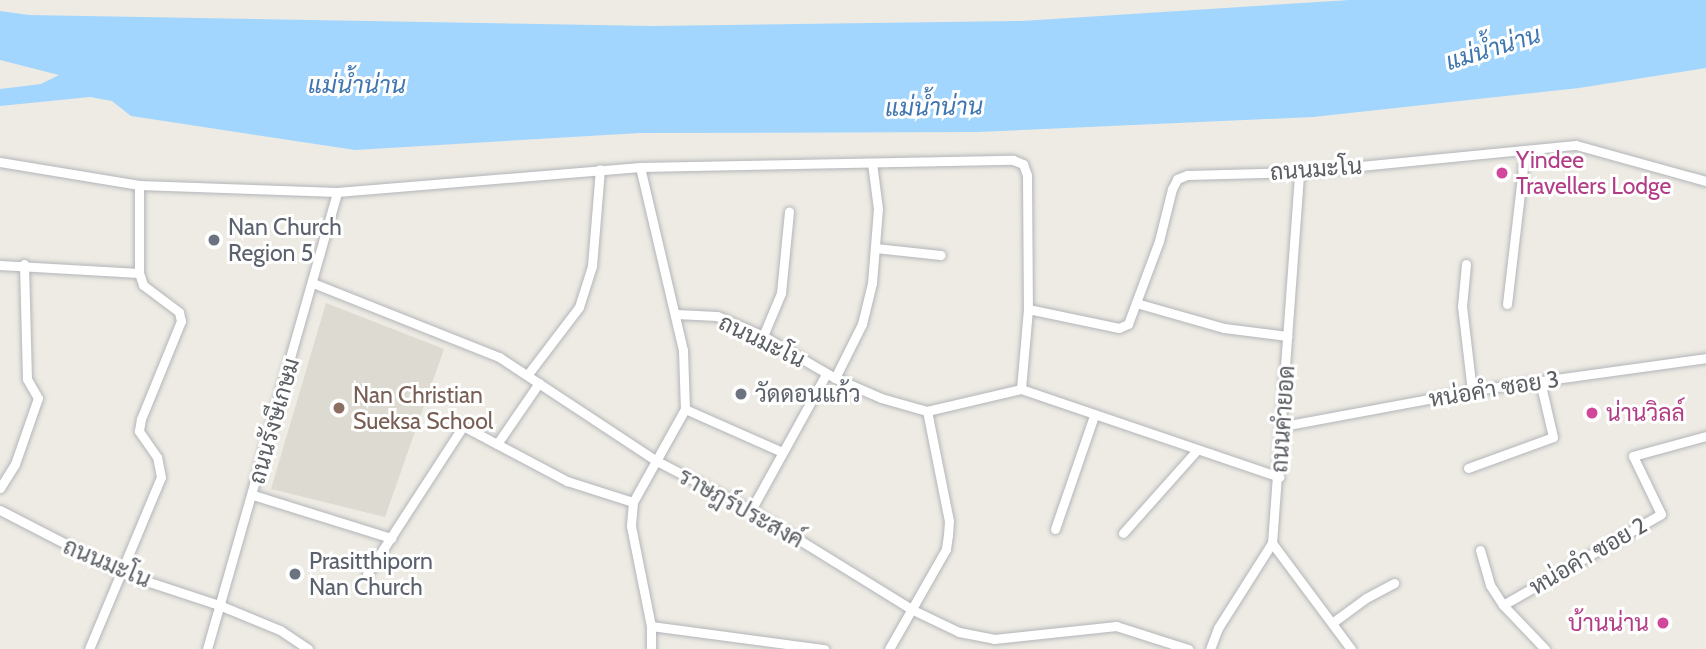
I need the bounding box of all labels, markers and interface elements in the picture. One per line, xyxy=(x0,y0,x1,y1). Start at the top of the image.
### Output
water label: แม่น้ำน่าน xyxy=(1442,20,1544,76)
water label: แม่น้ำน่าน xyxy=(308,71,406,99)
water label: แม่น้ำน่าน xyxy=(885,92,983,122)
place label: Yindee Travellers Lodge xyxy=(1516,146,1671,200)
street label: ถนนมะโน xyxy=(1269,152,1363,186)
marker: Yindee Travellers Lodge xyxy=(1494,165,1510,181)
place label: Nan Church Region 5 xyxy=(228,213,342,267)
marker: Nan Church Region 5 xyxy=(206,232,222,248)
street label: ถนนมะโน xyxy=(714,308,810,374)
street label: ถนนรังษีเกษม xyxy=(243,355,305,487)
street label: ถนนคำยอด xyxy=(1265,364,1301,474)
street label: หน่อคำ ซอย 3 xyxy=(1427,365,1561,413)
place label: วัดดอนแก้ว xyxy=(755,380,861,408)
place label: Nan Christian Sueksa School xyxy=(353,381,493,435)
marker: วัดดอนแก้ว xyxy=(733,386,749,402)
place label: น่านวิลล์ xyxy=(1606,399,1685,427)
marker: Nan Christian Sueksa School xyxy=(331,400,347,416)
marker: น่านวิลล์ xyxy=(1584,405,1600,421)
street label: ราษฎร์ประสงค์ xyxy=(673,462,809,554)
street label: หน่อคำ ซอย 2 xyxy=(1524,511,1652,601)
street label: ถนนมะโน xyxy=(59,532,155,594)
place label: Prasitthiporn Nan Church xyxy=(309,547,433,601)
marker: Prasitthiporn Nan Church xyxy=(287,566,303,582)
place label: บ้านน่าน xyxy=(1568,609,1649,637)
marker: บ้านน่าน xyxy=(1655,615,1671,631)

